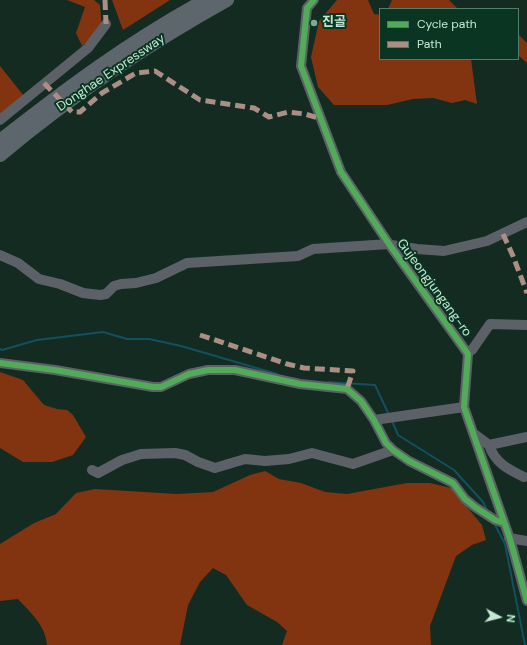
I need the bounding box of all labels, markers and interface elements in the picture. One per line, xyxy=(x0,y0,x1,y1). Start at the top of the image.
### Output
legend xyxy=(379,8,519,60)
place label: 진골 xyxy=(322,15,346,31)
text: Cycle path xyxy=(417,16,477,32)
marker: 진골 xyxy=(309,18,319,28)
street label: Donghae Expressway xyxy=(54,31,168,115)
text: Path xyxy=(417,36,442,52)
street label: Gujeongjungang-ro xyxy=(393,236,475,340)
north arrow xyxy=(479,597,519,637)
text: N xyxy=(503,614,518,623)

